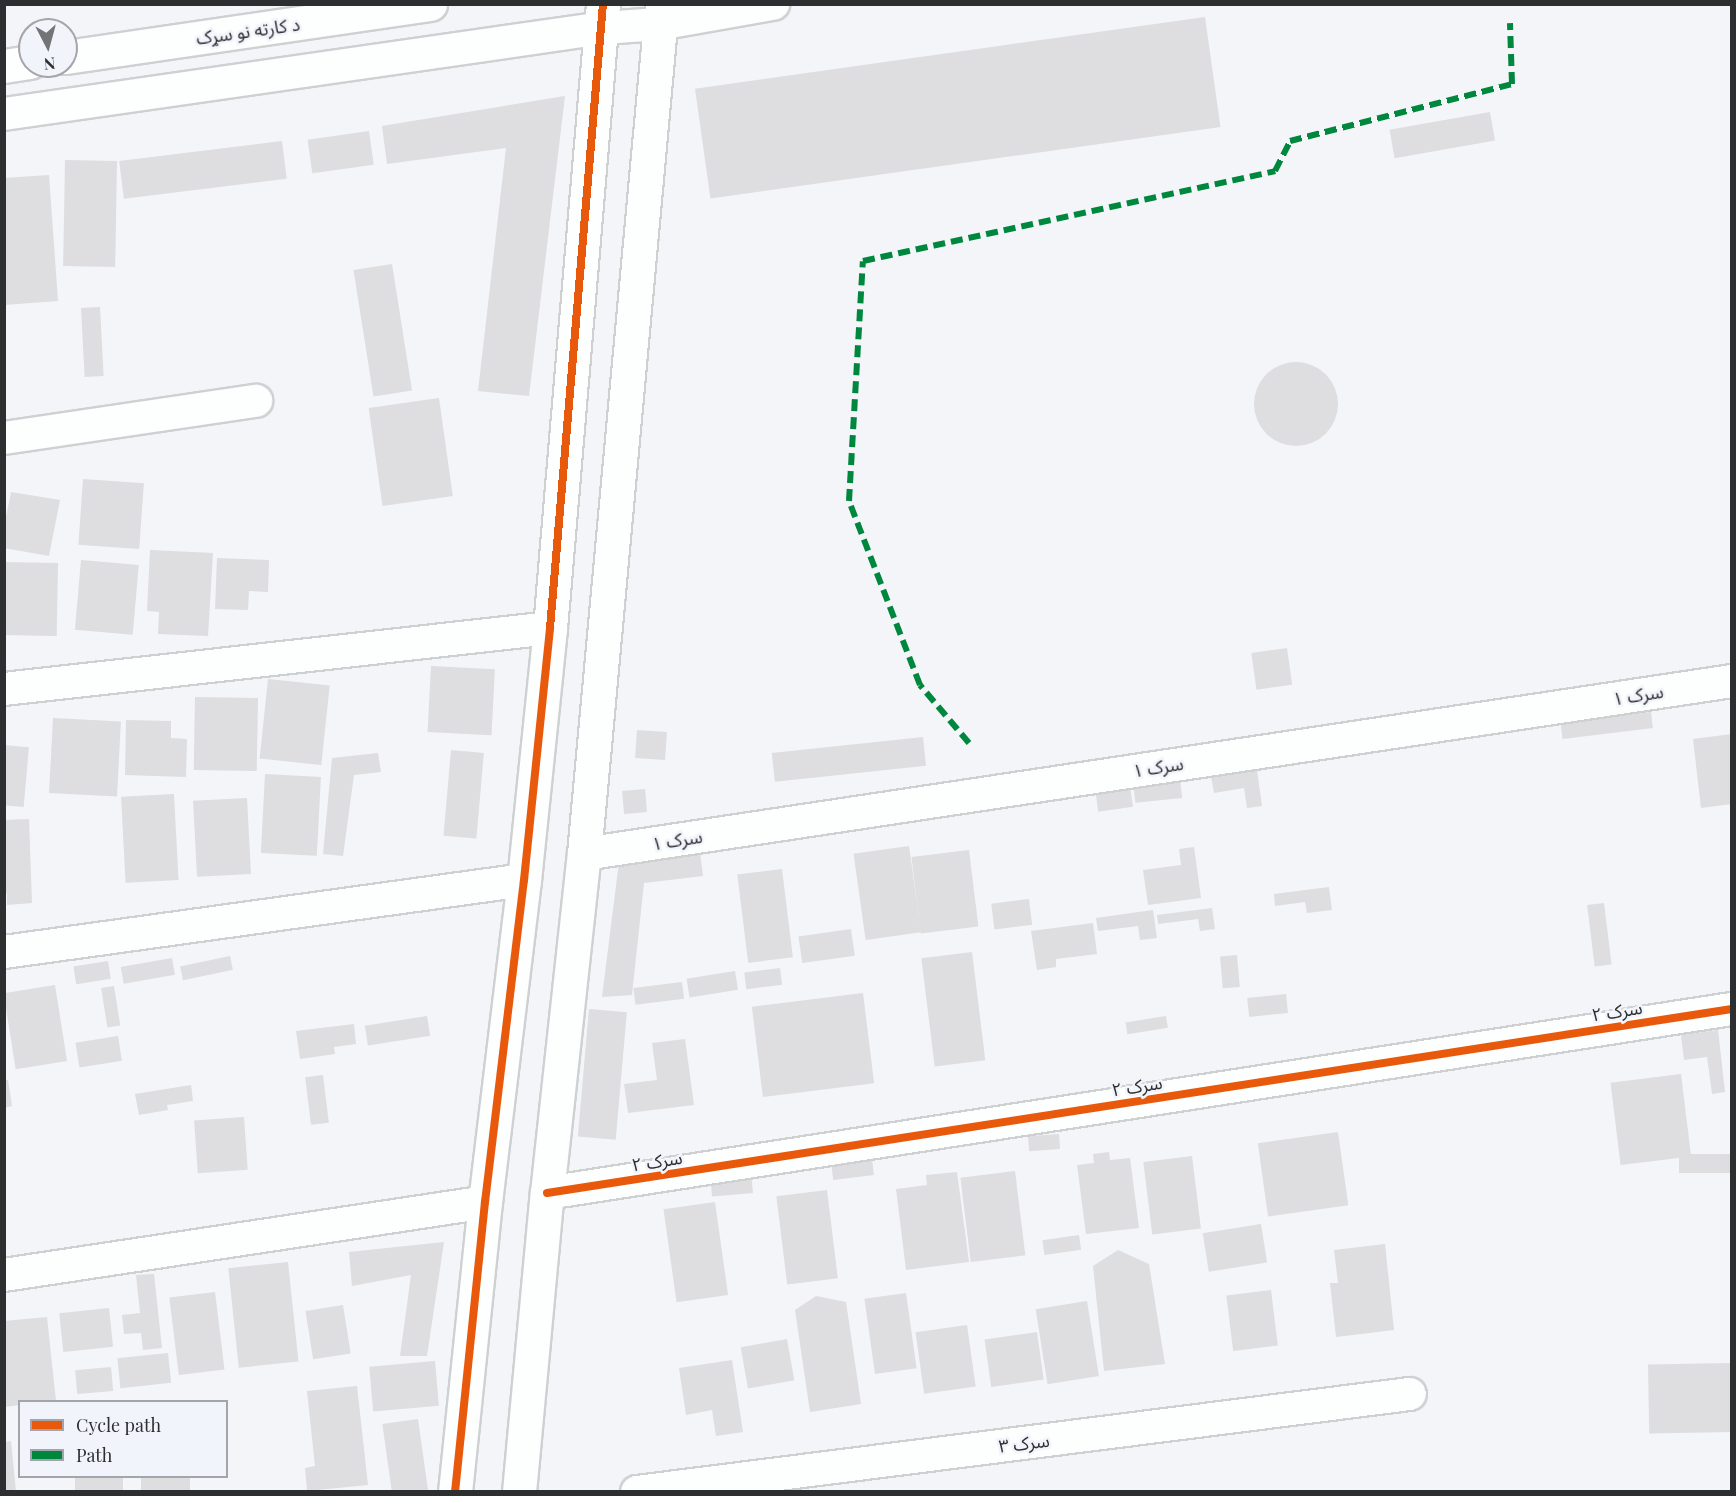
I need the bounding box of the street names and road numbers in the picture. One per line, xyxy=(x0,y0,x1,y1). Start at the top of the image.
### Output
street label: د کارته نو سړک xyxy=(195,13,301,49)
street label: سرک ۱ xyxy=(1611,680,1665,710)
street label: سرک ۱ xyxy=(1131,752,1185,782)
street label: سرک ۱ xyxy=(650,825,704,855)
street label: سرک ۲ xyxy=(1590,996,1644,1026)
street label: سرک ۲ xyxy=(1110,1071,1164,1101)
street label: سرک ۲ xyxy=(630,1146,684,1176)
street label: سرک ۳ xyxy=(997,1429,1051,1457)

